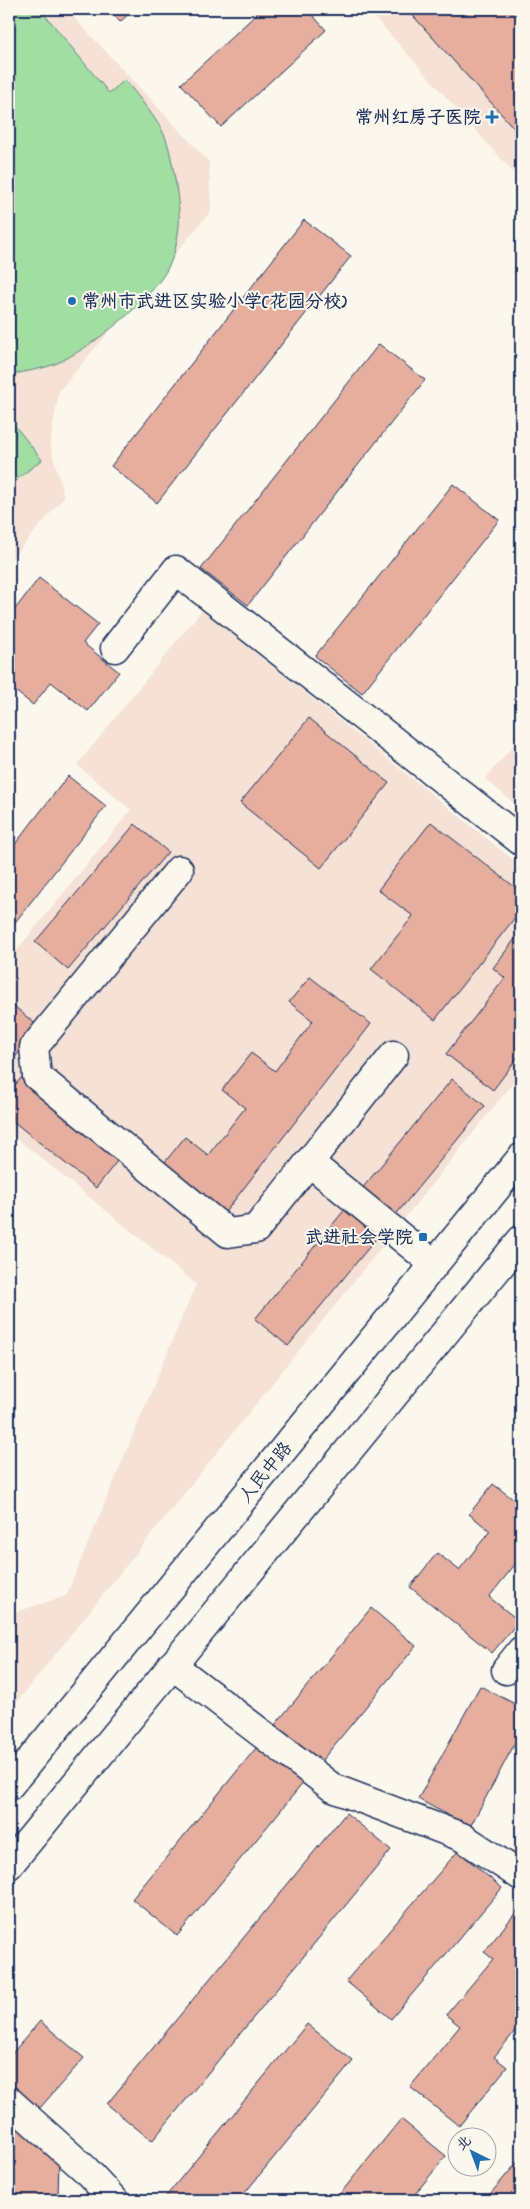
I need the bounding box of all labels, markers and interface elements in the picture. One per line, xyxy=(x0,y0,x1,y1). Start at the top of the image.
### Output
place label: 常州红房子医院 xyxy=(355,106,481,132)
marker: 常州红房子医院 xyxy=(485,110,499,124)
place label: 常州市武进区实验小学(花园分校) xyxy=(82,290,348,316)
marker: 常州市武进区实验小学(花园分校) xyxy=(66,295,78,307)
place label: 武进社会学院 xyxy=(305,1226,413,1252)
marker: 武进社会学院 xyxy=(417,1231,429,1243)
street label: 人民中路 xyxy=(234,1437,299,1509)
north arrow xyxy=(448,2126,498,2176)
text: 北 xyxy=(452,2131,477,2156)

